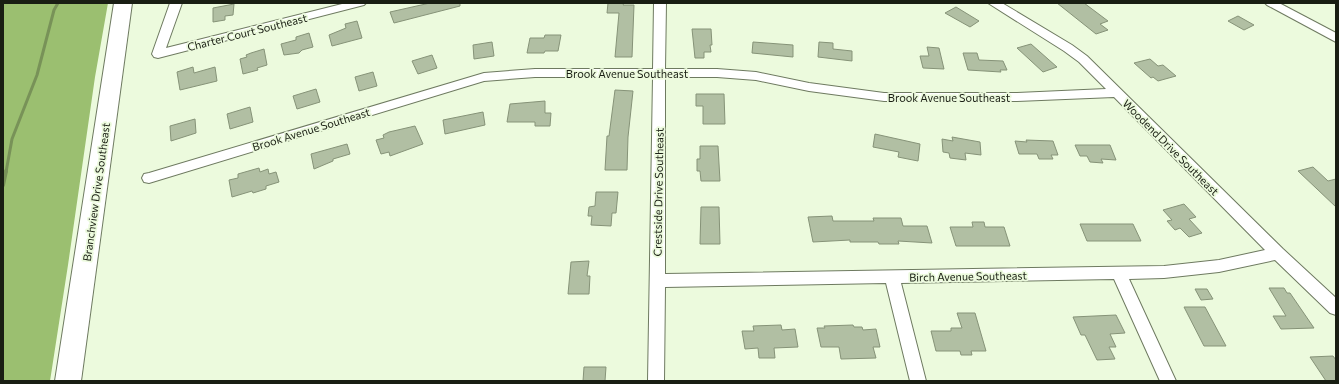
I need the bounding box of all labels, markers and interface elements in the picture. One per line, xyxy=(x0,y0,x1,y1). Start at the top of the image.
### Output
street label: Charter Court Southeast xyxy=(186,11,309,53)
street label: Brook Avenue Southeast xyxy=(566,67,689,80)
street label: Brook Avenue Southeast xyxy=(888,91,1011,104)
street label: Woodend Drive Southeast xyxy=(1120,96,1222,198)
street label: Brook Avenue Southeast xyxy=(251,105,372,153)
street label: Branchview Drive Southeast xyxy=(80,121,112,262)
street label: Crestside Drive Southeast xyxy=(650,127,666,257)
street label: Birch Avenue Southeast xyxy=(909,268,1027,284)

